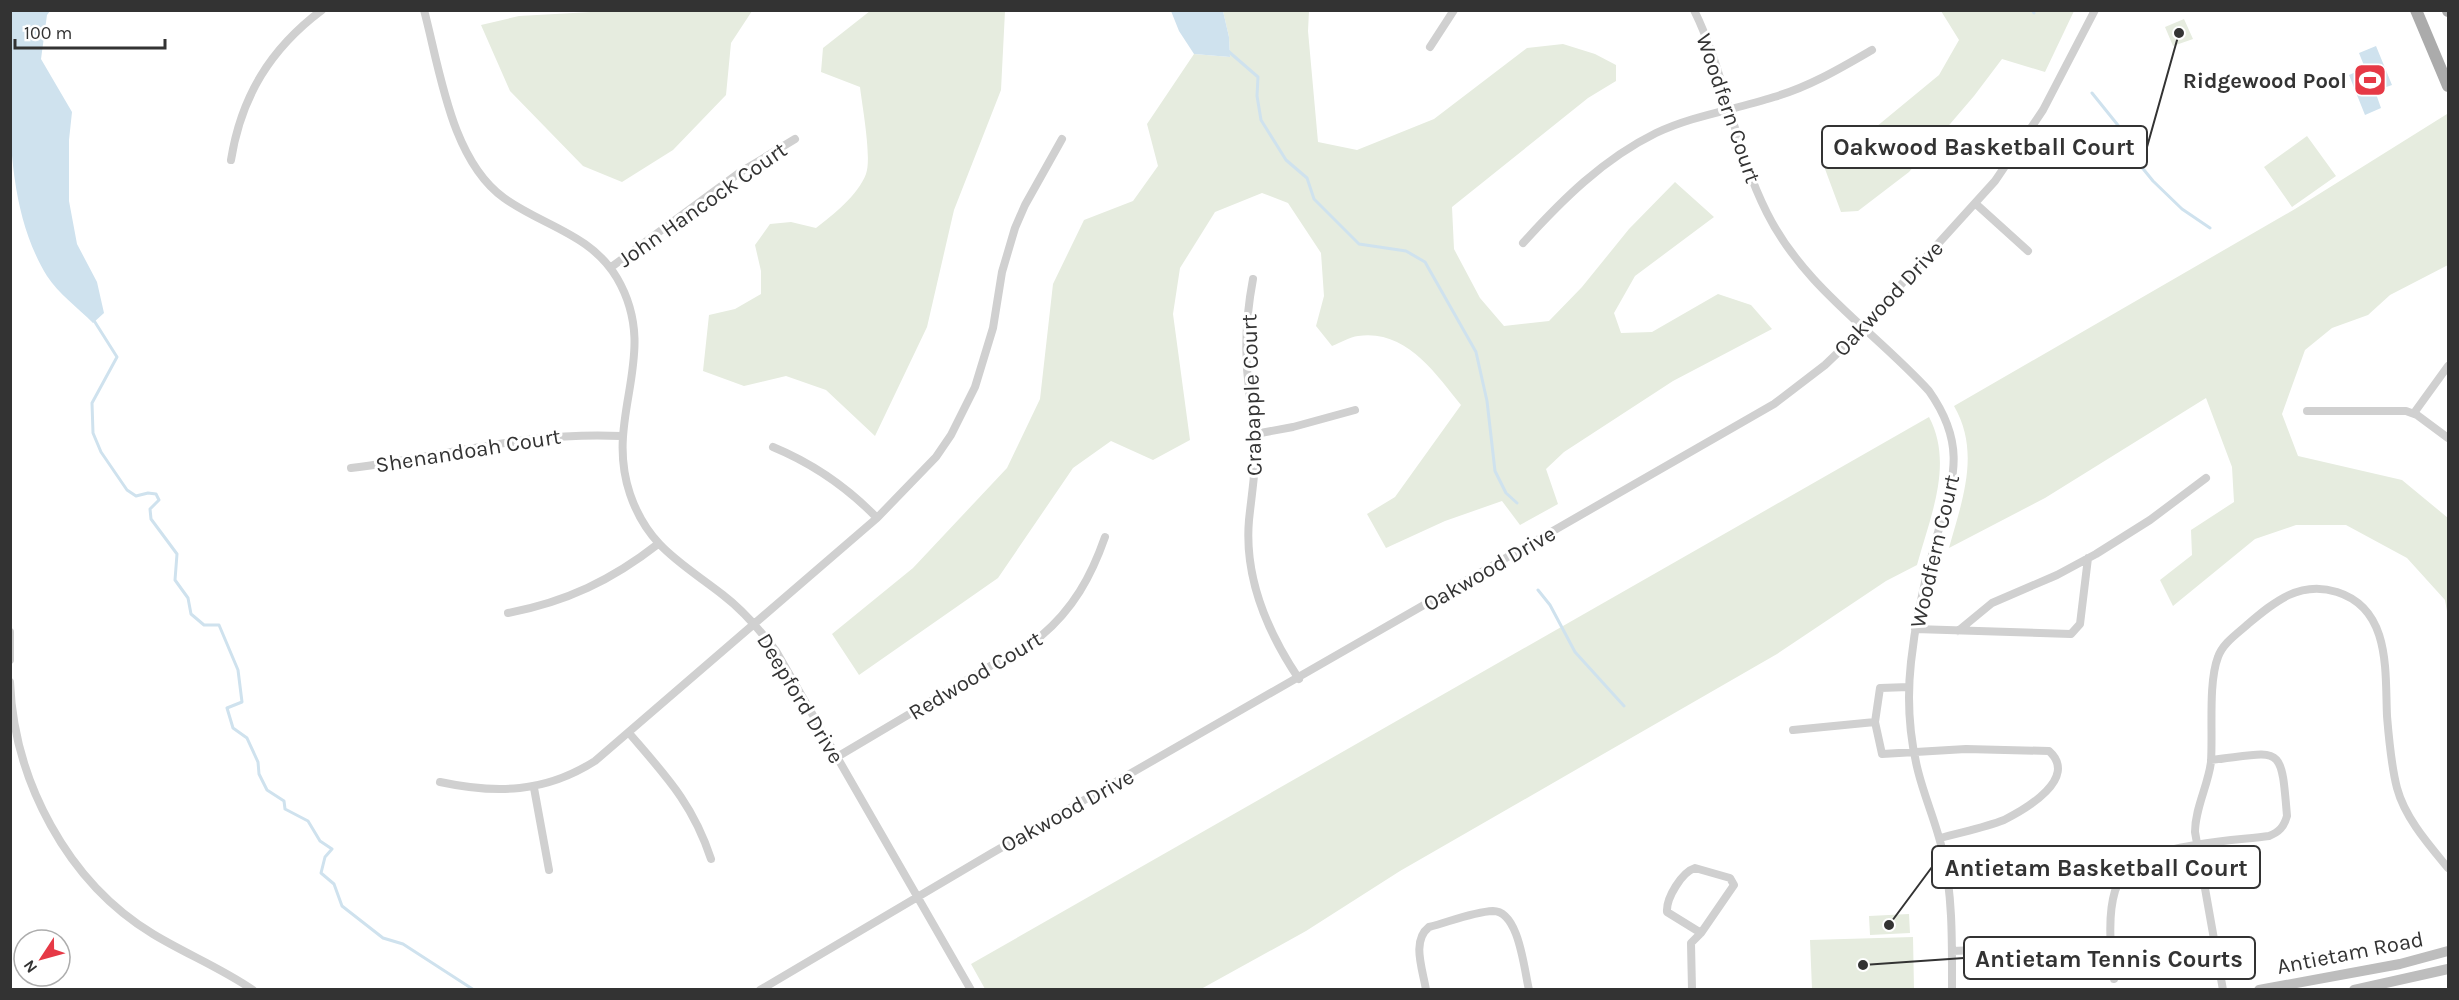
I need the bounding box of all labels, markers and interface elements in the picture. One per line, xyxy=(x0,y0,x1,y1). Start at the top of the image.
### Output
scale bar xyxy=(15,12,165,50)
text: 100 m xyxy=(24,22,72,44)
street label: Woodfern Court xyxy=(1690,30,1766,186)
sports icon: Ridgewood Pool xyxy=(2352,62,2388,98)
place label: Ridgewood Pool xyxy=(2183,68,2347,94)
callout: Oakwood Basketball Court xyxy=(1822,126,2147,168)
text: Oakwood Basketball Court xyxy=(1833,133,2135,161)
street label: John Hancock Court xyxy=(613,137,792,273)
street label: Oakwood Drive xyxy=(1829,236,1949,362)
street label: Crabapple Court xyxy=(1236,313,1268,476)
street label: Shenandoah Court xyxy=(374,424,563,478)
street label: Woodfern Court xyxy=(1905,472,1965,630)
street label: Oakwood Drive xyxy=(1419,521,1560,617)
street label: Redwood Court xyxy=(904,626,1047,726)
street label: Deepford Drive xyxy=(751,629,849,768)
street label: Oakwood Drive xyxy=(996,764,1139,858)
callout: Antietam Basketball Court xyxy=(1932,846,2260,888)
text: Antietam Basketball Court xyxy=(1944,854,2248,882)
street label: Antietam Road xyxy=(2275,926,2426,980)
north arrow xyxy=(12,928,72,988)
callout: Antietam Tennis Courts xyxy=(1964,937,2255,979)
text: Antietam Tennis Courts xyxy=(1975,945,2243,973)
text: N xyxy=(19,956,41,977)

